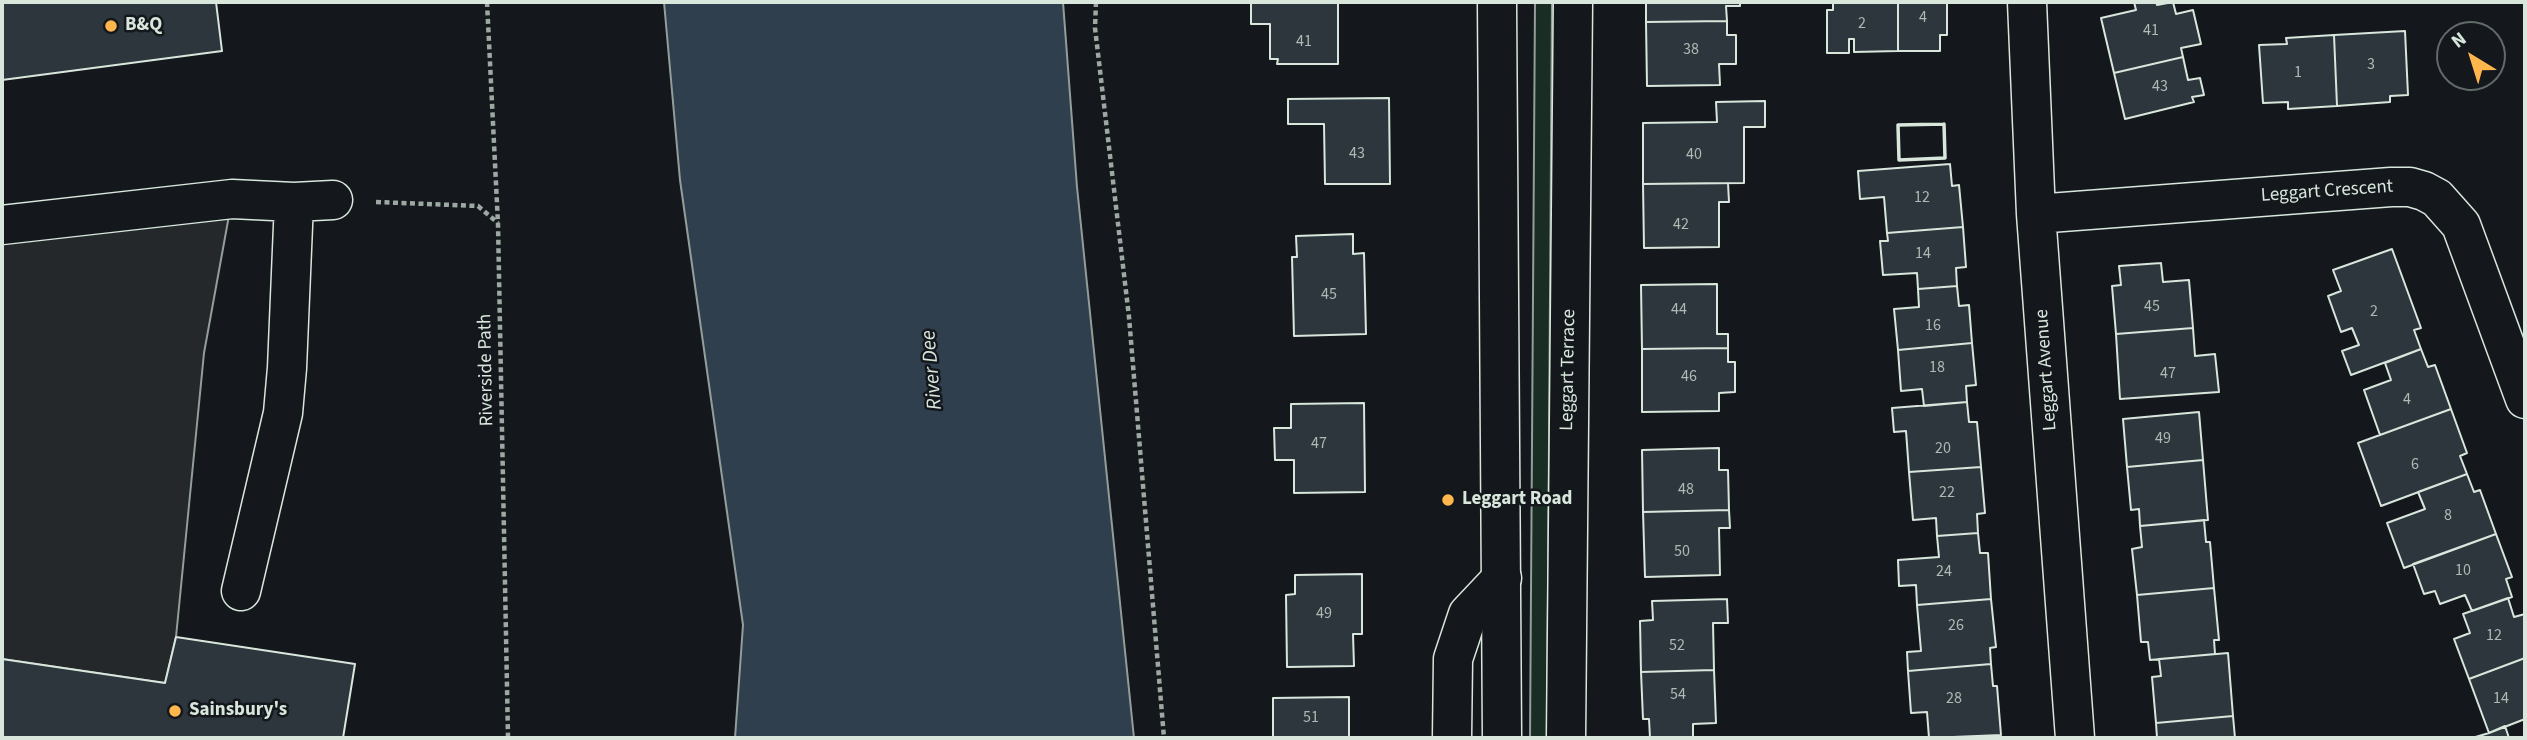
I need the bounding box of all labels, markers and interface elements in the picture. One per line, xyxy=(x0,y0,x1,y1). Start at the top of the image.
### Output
house number: 4 xyxy=(1919,8,1927,28)
house number: 2 xyxy=(1858,14,1866,34)
place label: B&Q xyxy=(125,15,162,37)
marker: B&Q xyxy=(103,18,119,34)
house number: 41 xyxy=(2143,21,2159,41)
north arrow xyxy=(2436,21,2506,91)
text: N xyxy=(2446,26,2472,55)
house number: 41 xyxy=(1296,32,1312,52)
house number: 38 xyxy=(1683,40,1699,60)
house number: 3 xyxy=(2367,55,2375,75)
house number: 1 xyxy=(2294,63,2302,83)
house number: 43 xyxy=(2152,77,2168,97)
house number: 43 xyxy=(1349,144,1365,164)
house number: 40 xyxy=(1686,145,1702,165)
street label: Leggart Crescent xyxy=(2260,176,2394,208)
house number: 12 xyxy=(1914,188,1930,208)
house number: 42 xyxy=(1673,215,1689,235)
house number: 14 xyxy=(1915,244,1931,264)
house number: 45 xyxy=(1321,285,1337,305)
house number: 45 xyxy=(2144,297,2160,317)
house number: 44 xyxy=(1671,300,1687,320)
house number: 2 xyxy=(2370,302,2378,322)
street label: Leggart Avenue xyxy=(2031,308,2063,432)
street label: Leggart Terrace xyxy=(1557,309,1581,431)
street label: Riverside Path xyxy=(475,313,499,427)
house number: 16 xyxy=(1925,316,1941,336)
water label: River Dee xyxy=(917,329,949,411)
house number: 18 xyxy=(1929,358,1945,378)
house number: 47 xyxy=(2160,364,2176,384)
house number: 46 xyxy=(1681,367,1697,387)
house number: 4 xyxy=(2403,390,2411,410)
house number: 49 xyxy=(2155,429,2171,449)
house number: 47 xyxy=(1311,434,1327,454)
house number: 20 xyxy=(1935,439,1951,459)
house number: 6 xyxy=(2411,455,2419,475)
house number: 48 xyxy=(1678,480,1694,500)
house number: 22 xyxy=(1939,483,1955,503)
place label: Leggart Road xyxy=(1462,489,1573,511)
marker: Leggart Road xyxy=(1440,492,1456,508)
house number: 8 xyxy=(2444,506,2452,526)
house number: 50 xyxy=(1674,542,1690,562)
house number: 10 xyxy=(2455,561,2471,581)
house number: 24 xyxy=(1936,562,1952,582)
house number: 49 xyxy=(1316,604,1332,624)
house number: 26 xyxy=(1948,616,1964,636)
house number: 12 xyxy=(2486,626,2502,646)
house number: 52 xyxy=(1669,636,1685,656)
house number: 54 xyxy=(1670,685,1686,705)
house number: 28 xyxy=(1946,689,1962,709)
house number: 14 xyxy=(2493,689,2509,709)
place label: Sainsbury's xyxy=(189,700,287,722)
marker: Sainsbury's xyxy=(167,703,183,719)
house number: 51 xyxy=(1303,708,1319,728)

